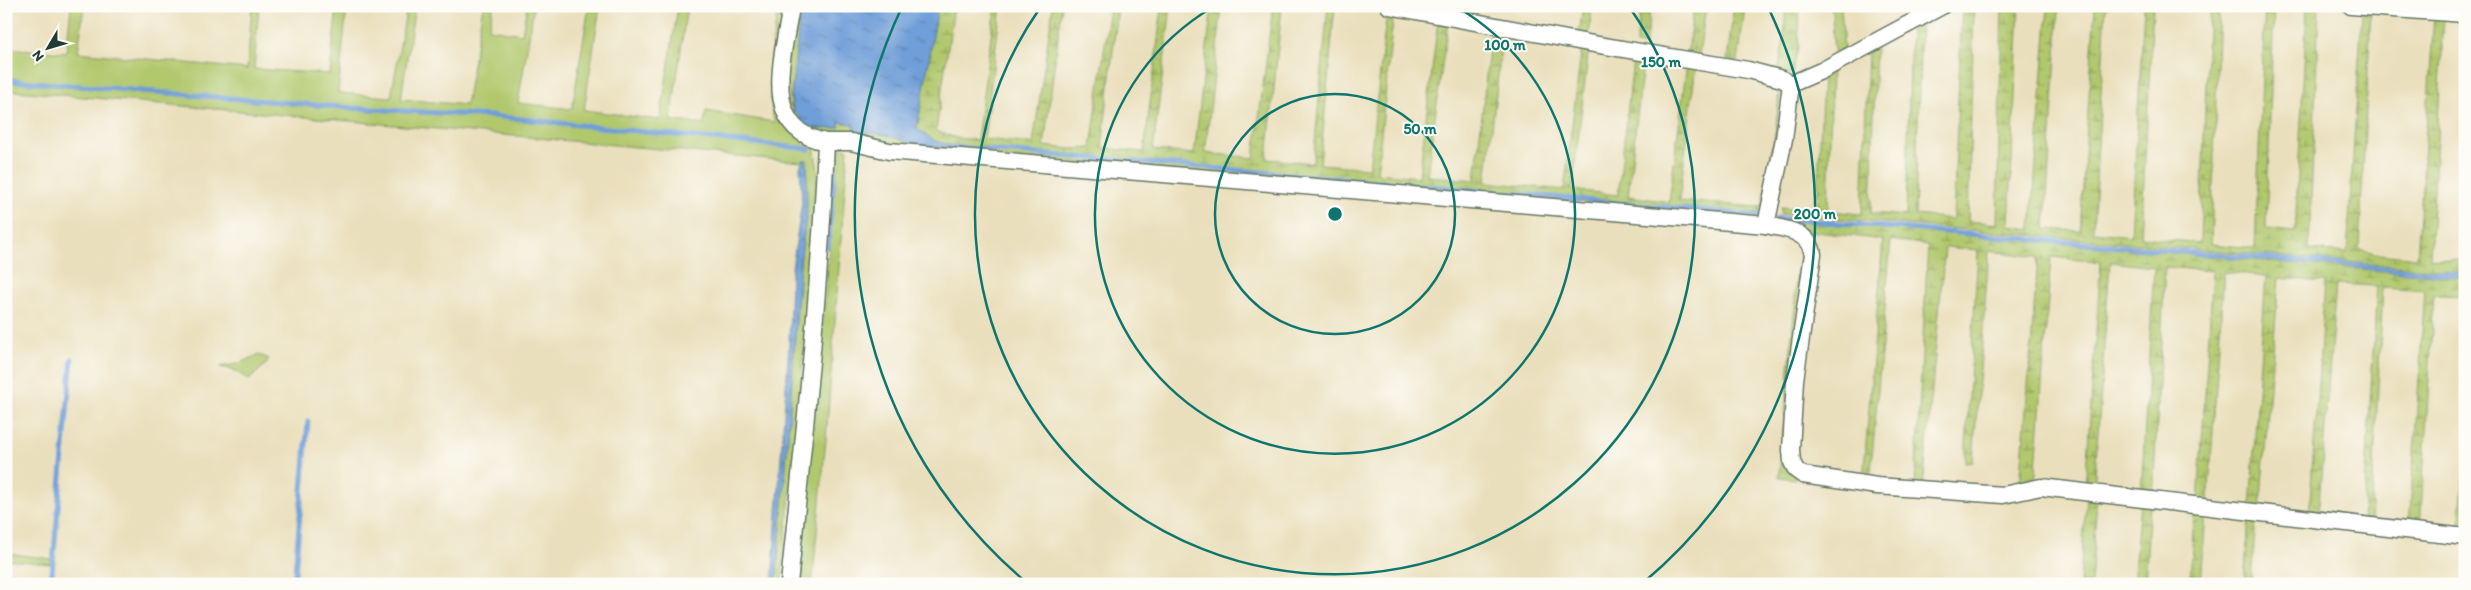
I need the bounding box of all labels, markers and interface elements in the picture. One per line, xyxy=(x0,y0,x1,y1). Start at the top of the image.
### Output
north arrow xyxy=(22,22,72,72)
text: 100 m xyxy=(1484,36,1526,54)
text: N xyxy=(29,47,48,65)
text: 150 m xyxy=(1641,53,1681,71)
text: 50 m xyxy=(1403,120,1437,138)
centre of rings xyxy=(1326,205,1344,223)
text: 200 m xyxy=(1794,205,1837,223)

